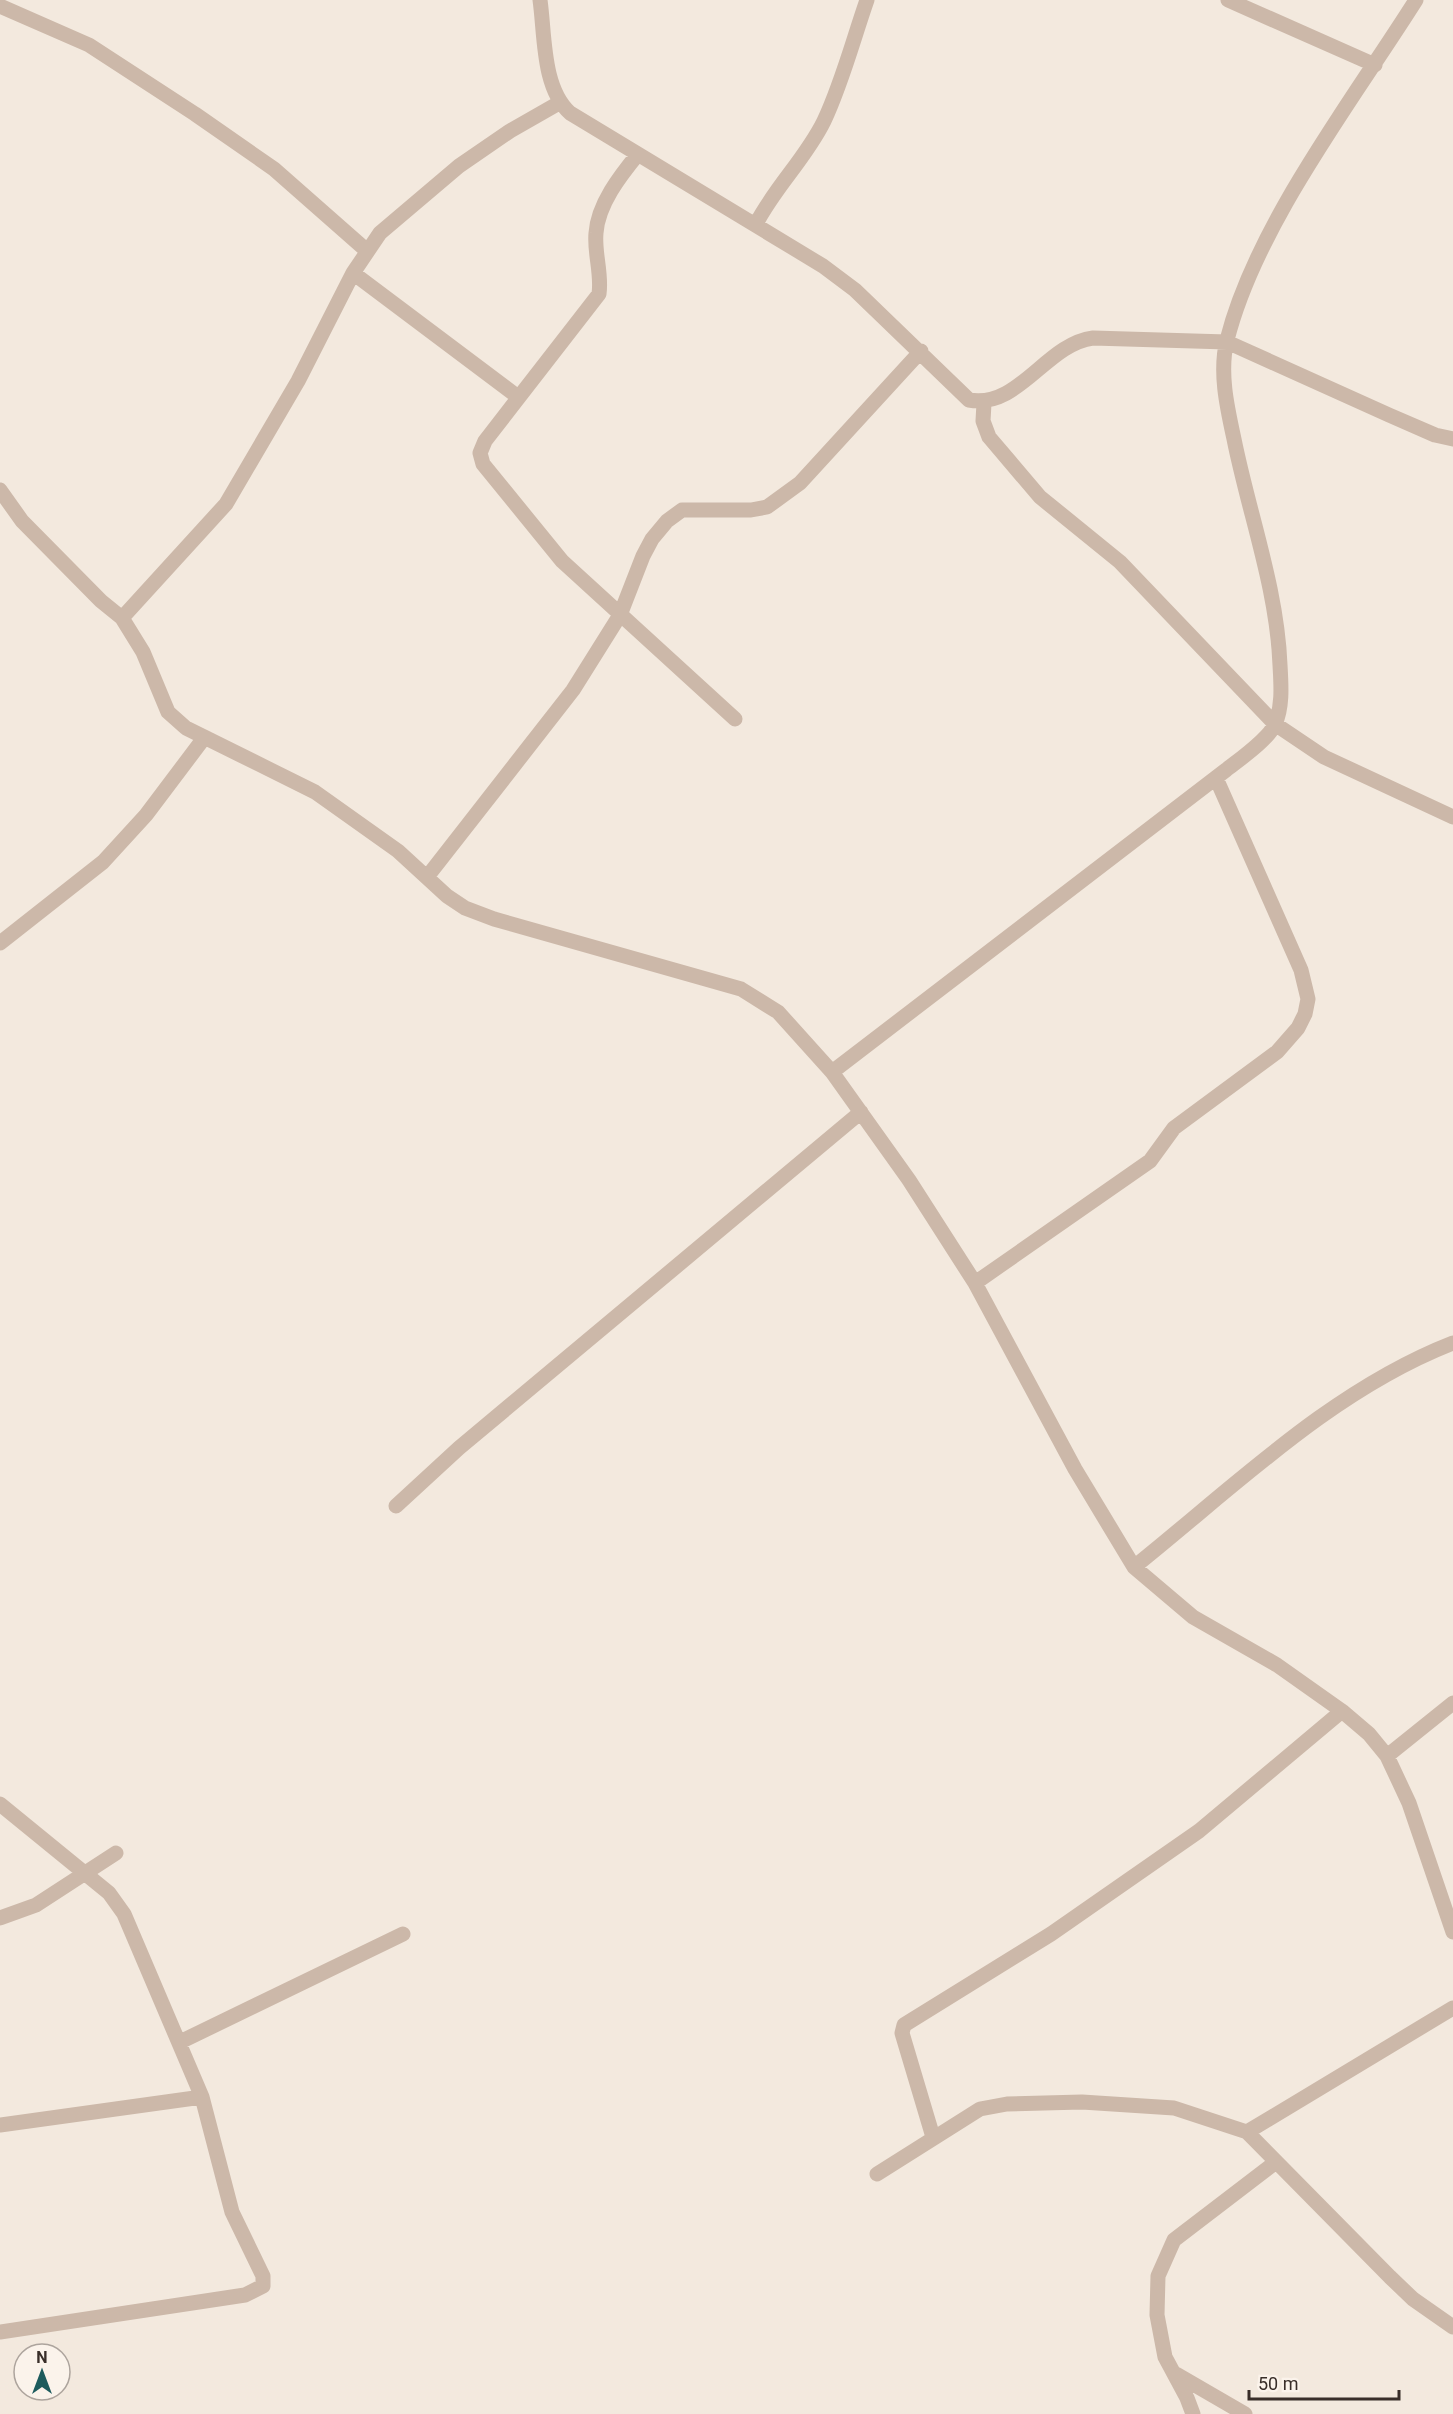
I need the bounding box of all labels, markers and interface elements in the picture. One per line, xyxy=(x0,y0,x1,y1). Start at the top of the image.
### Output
north arrow xyxy=(12,2342,72,2402)
text: N xyxy=(36,2348,48,2367)
scale bar xyxy=(1249,2363,1399,2401)
text: 50 m xyxy=(1258,2373,1298,2394)

